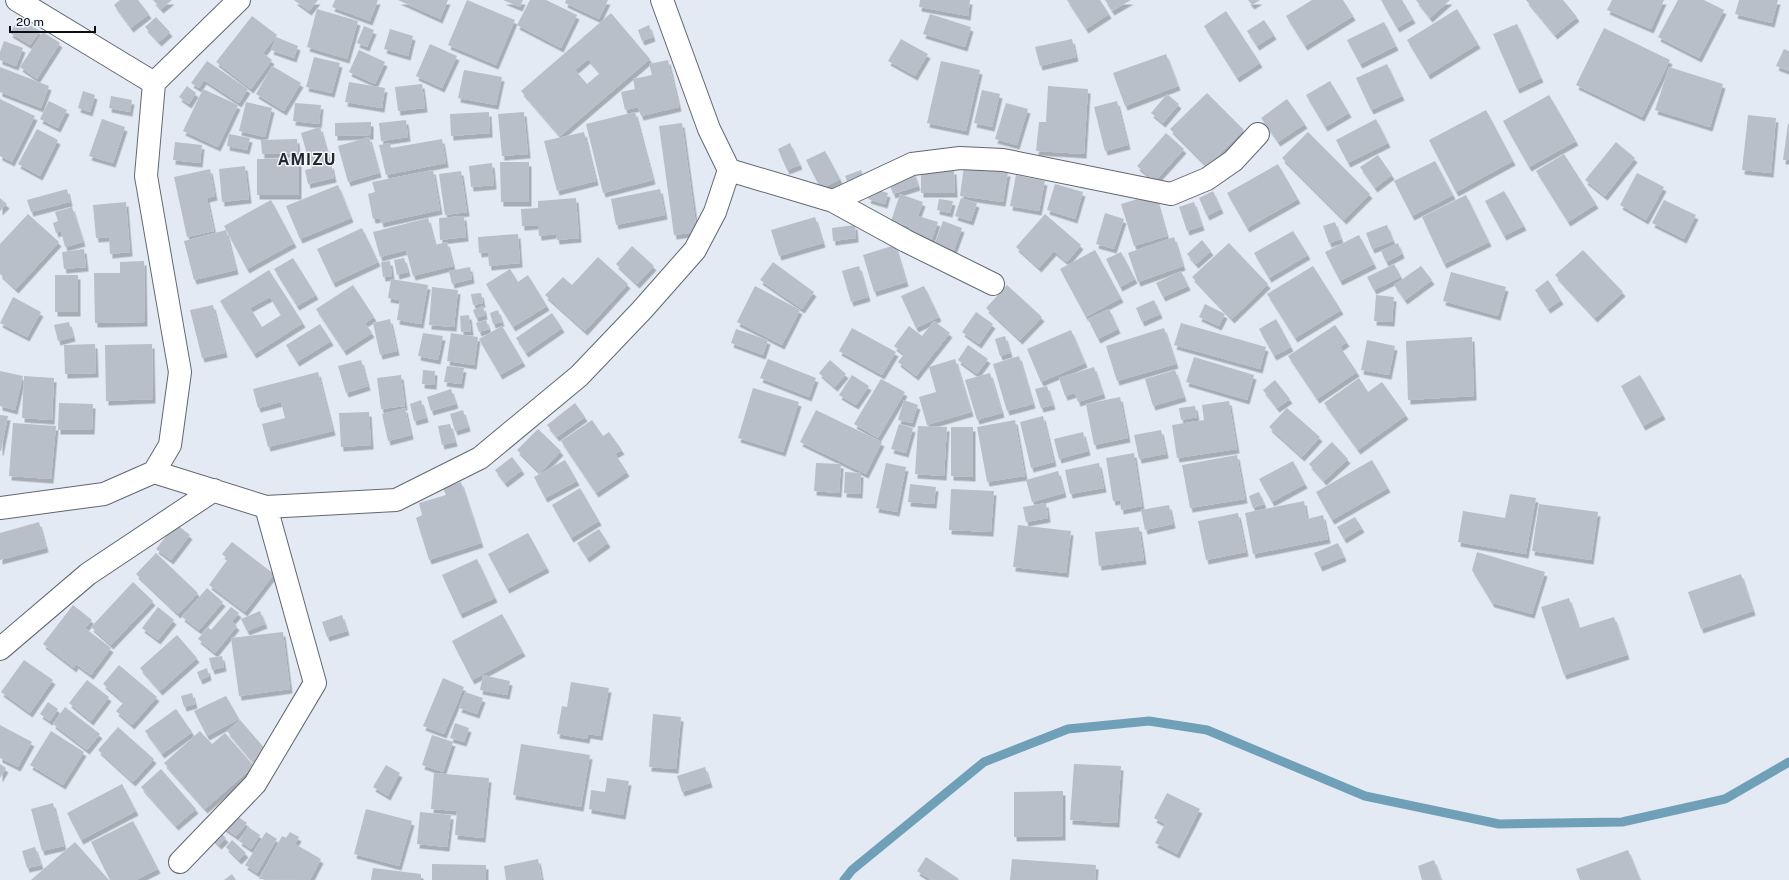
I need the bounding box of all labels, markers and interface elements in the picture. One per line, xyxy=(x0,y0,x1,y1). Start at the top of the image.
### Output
scale bar xyxy=(10,8,95,34)
text: 20 m xyxy=(16,15,44,29)
district label: AMIZU xyxy=(278,150,336,169)

